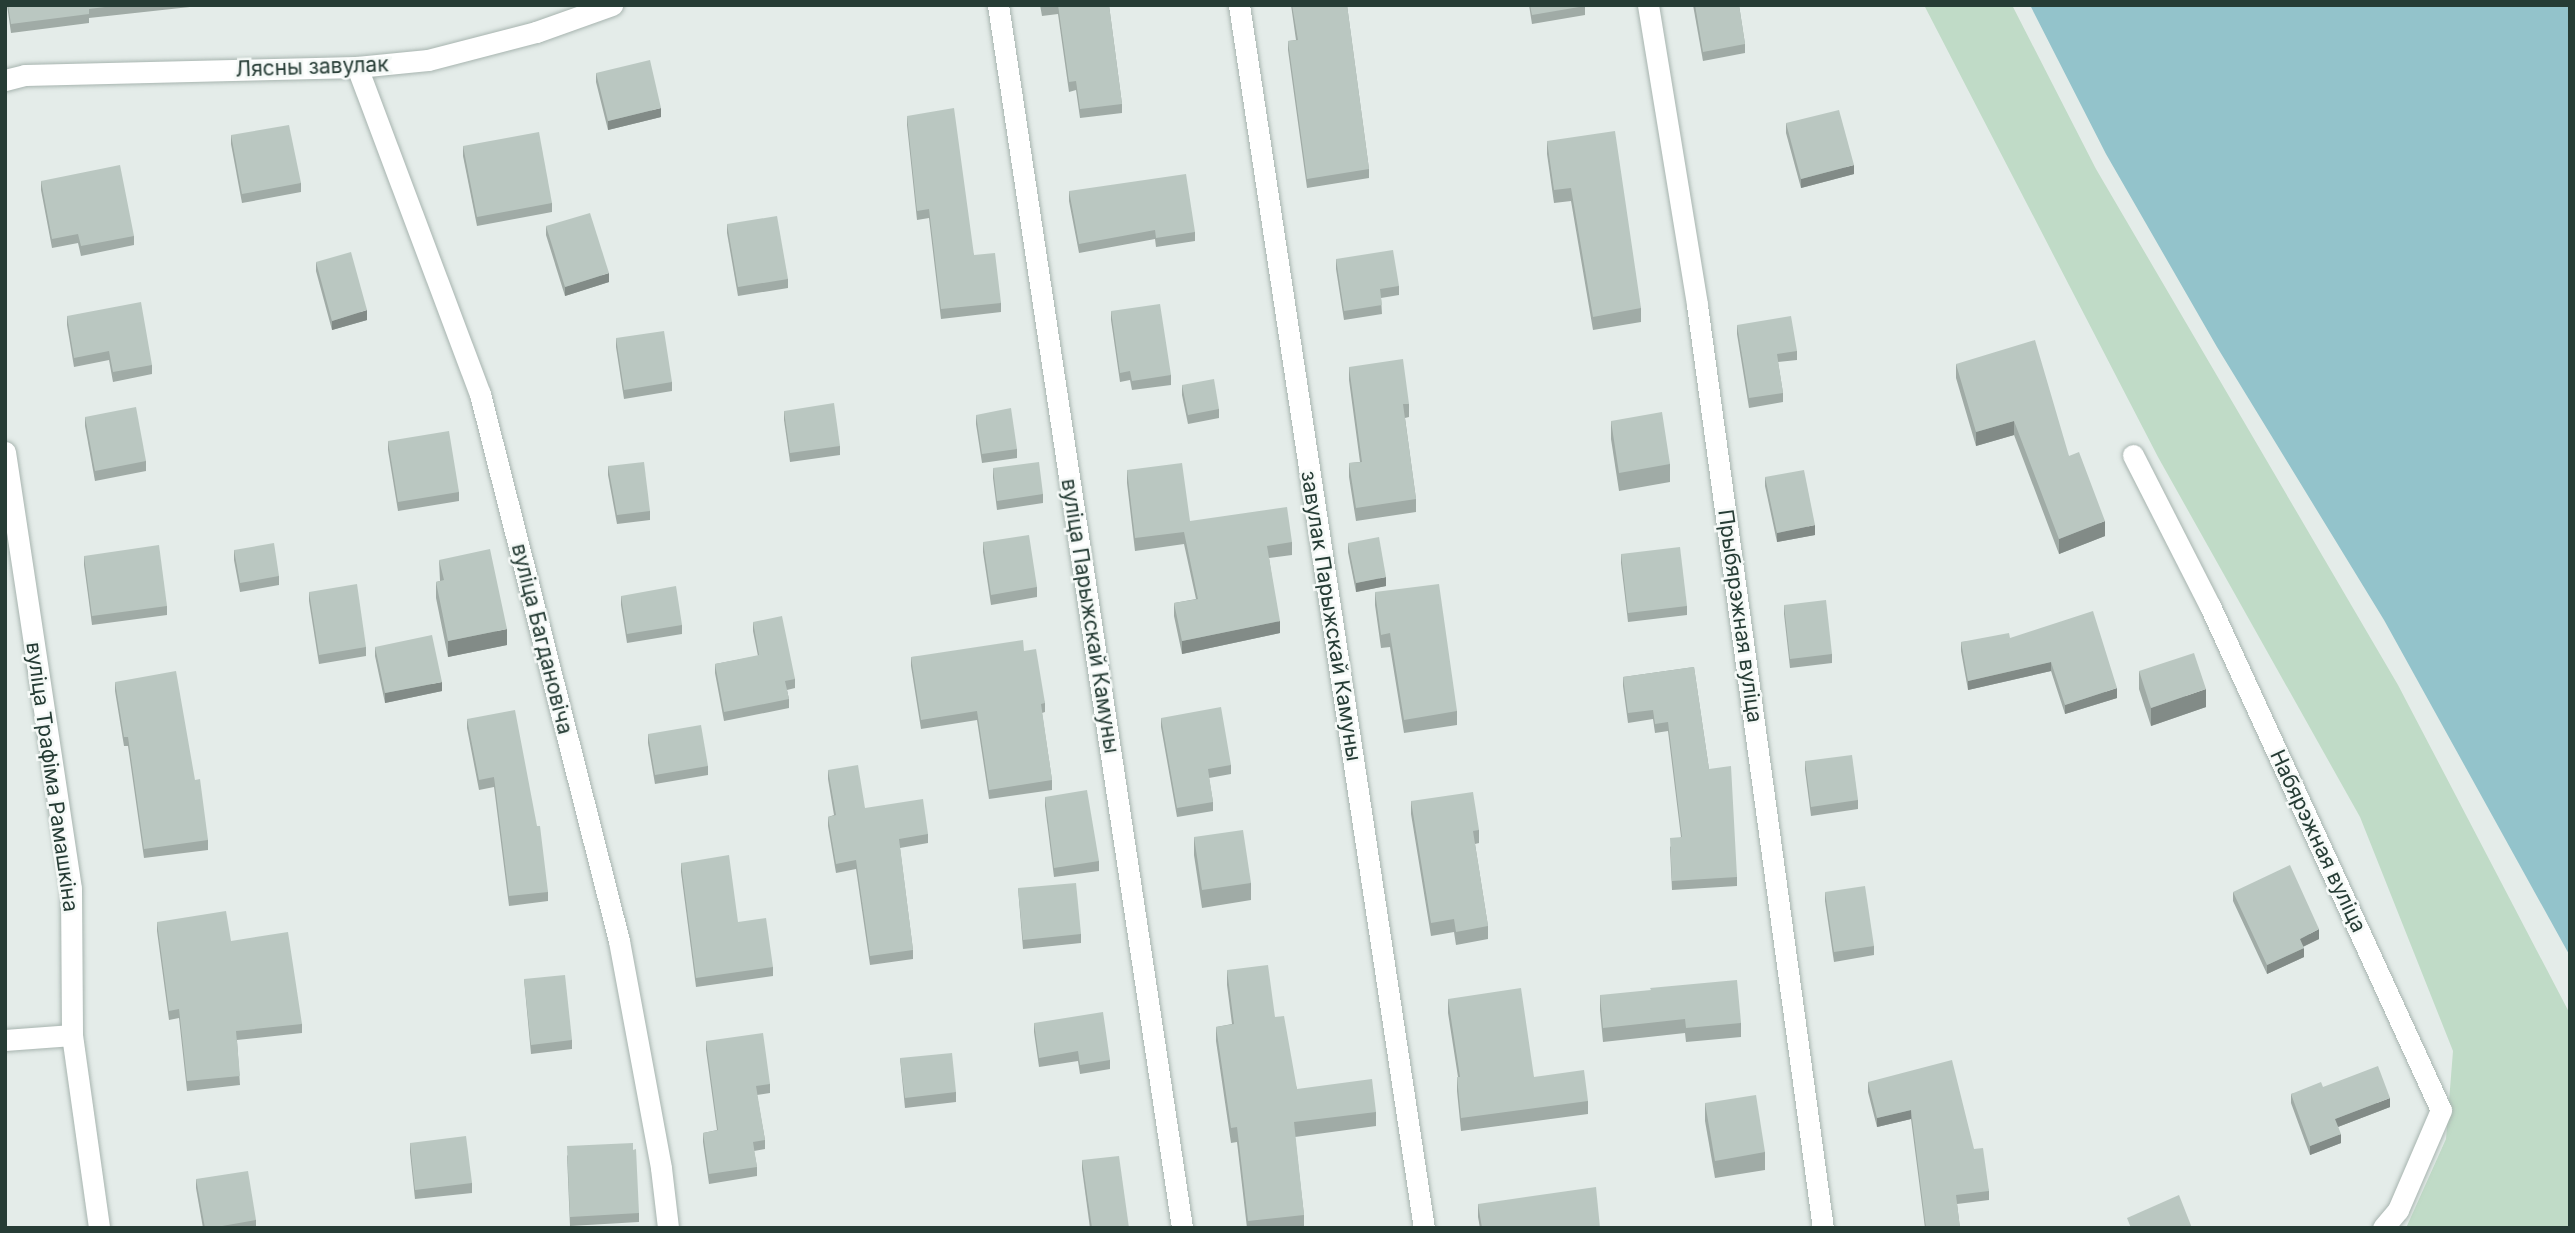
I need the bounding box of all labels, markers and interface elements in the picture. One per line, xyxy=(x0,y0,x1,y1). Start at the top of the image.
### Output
street label: Лясны завулак xyxy=(235,52,389,82)
street label: завулак Парыжскай Камуны xyxy=(1296,469,1366,763)
street label: вуліца Парыжскай Камуны xyxy=(1056,477,1124,755)
street label: Прыбярэжная вуліца xyxy=(1713,508,1767,724)
street label: вуліца Багдановіча xyxy=(506,541,578,737)
street label: вуліца Трафіма Рамашкіна xyxy=(21,641,83,913)
street label: Набярэжная вуліца xyxy=(2265,746,2371,936)

